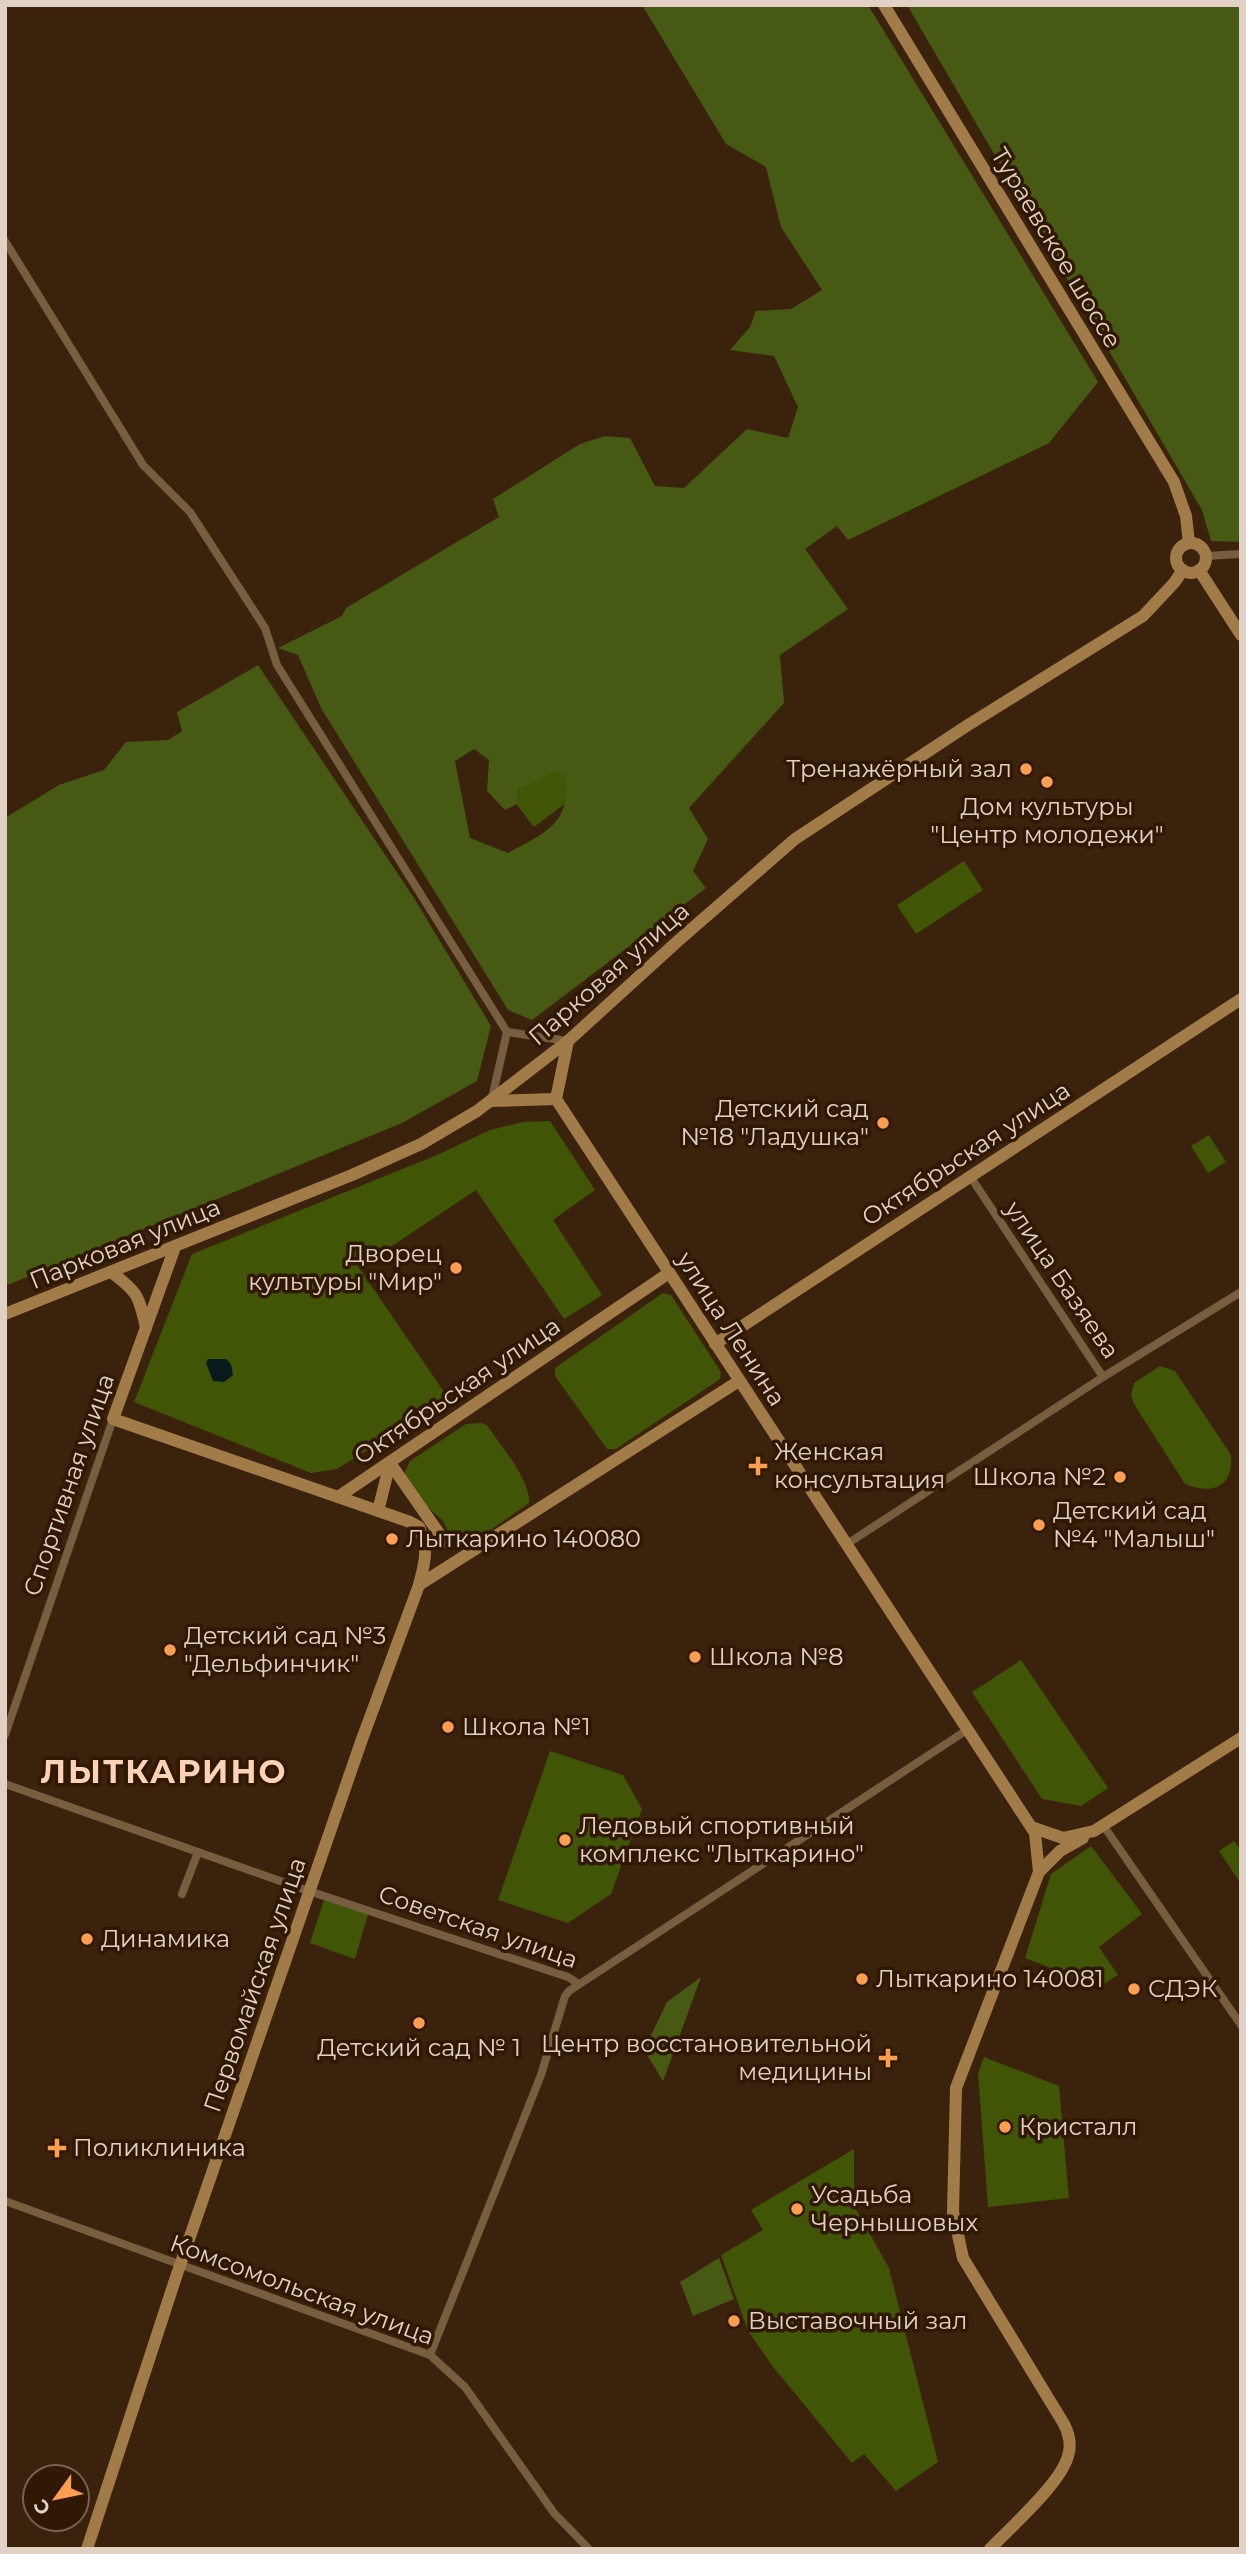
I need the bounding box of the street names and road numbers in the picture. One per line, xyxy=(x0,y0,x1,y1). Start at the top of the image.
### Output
street label: Тураевское шоссе xyxy=(985,142,1128,353)
street label: Парковая улица xyxy=(522,896,695,1051)
street label: Октябрьская улица xyxy=(856,1075,1075,1232)
street label: Парковая улица xyxy=(25,1192,225,1295)
street label: улица Базяева xyxy=(999,1195,1126,1364)
street label: улица Ленина xyxy=(670,1245,792,1411)
street label: Октябрьская улица xyxy=(348,1311,565,1470)
street label: Спортивная улица xyxy=(17,1370,120,1600)
street label: Первомайская улица xyxy=(197,1854,312,2116)
street label: Советская улица xyxy=(375,1879,581,1974)
street label: Комсомольская улица xyxy=(166,2228,438,2351)

